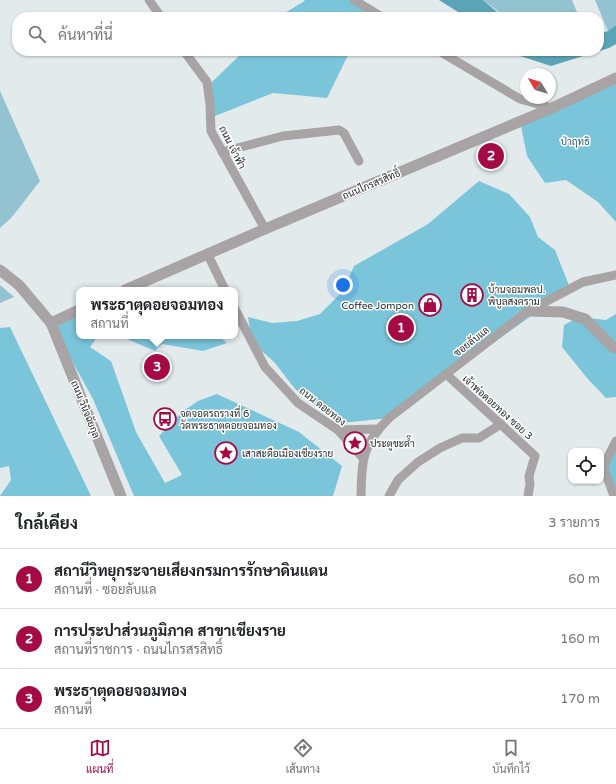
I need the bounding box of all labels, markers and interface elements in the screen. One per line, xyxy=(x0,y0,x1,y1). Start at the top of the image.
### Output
search box xyxy=(12,12,604,56)
icon: search xyxy=(26,23,48,45)
text: ค้นหาที่นี่ xyxy=(58,26,113,44)
north arrow xyxy=(520,68,556,104)
street label: ถนน เจ้าฟ้า xyxy=(216,123,249,171)
park label: ป่าฤทธิ xyxy=(560,135,590,148)
pin: 2 xyxy=(478,141,504,171)
street label: ถนนไกรสรสิทธิ์ xyxy=(339,164,403,202)
your location xyxy=(333,275,353,295)
building icon: บ้านจอมพลป. พิบูลสงคราม xyxy=(459,282,485,308)
place label: บ้านจอมพลป. พิบูลสงคราม xyxy=(488,283,545,309)
popup xyxy=(76,287,238,339)
shop icon: Coffee Jompon xyxy=(417,292,443,318)
text: พระธาตุดอยจอมทอง xyxy=(90,296,224,314)
place label: Coffee Jompon xyxy=(341,300,414,312)
pin: 1 xyxy=(388,313,414,343)
text: สถานที่ xyxy=(90,316,129,332)
street label: ซอยลับแล xyxy=(451,323,492,359)
pin: 3 xyxy=(144,352,170,382)
street label: เจ้าพ่อดอยทอง ซอย 3 xyxy=(460,372,536,442)
street label: ถนน วินิจฉัยกุล xyxy=(67,378,103,441)
street label: ถนน ดอยทอง xyxy=(297,385,348,429)
place label: จุดจอดรถรางที่ 6 วัดพระธาตุดอยจอมทอง xyxy=(180,405,277,433)
bus stop icon: จุดจอดรถรางที่ 6 วัดพระธาตุดอยจอมทอง xyxy=(152,406,178,432)
place icon: ประตูขะด๊ำ xyxy=(342,430,368,456)
place label: ประตูขะด๊ำ xyxy=(370,435,415,451)
place icon: เสาสะดือเมืองเชียงราย xyxy=(213,440,239,466)
place label: เสาสะดือเมืองเชียงราย xyxy=(242,447,333,460)
map controls xyxy=(568,448,604,484)
button: locate xyxy=(568,448,604,484)
text: ใกล้เคียง xyxy=(16,513,78,534)
text: 3 รายการ xyxy=(548,515,600,531)
text: สถานีวิทยุกระจายเสียงกรมการรักษาดินแดน xyxy=(54,562,328,580)
text: 1 xyxy=(25,571,33,587)
text: 60 m xyxy=(568,571,600,587)
text: สถานที่ · ซอยลับแล xyxy=(54,582,156,598)
text: การประปาส่วนภูมิภาค สาขาเชียงราย xyxy=(54,622,286,640)
text: 2 xyxy=(25,631,33,647)
text: 160 m xyxy=(560,631,600,647)
text: สถานที่ราชการ · ถนนไกรสรสิทธิ์ xyxy=(54,642,223,658)
text: พระธาตุดอยจอมทอง xyxy=(54,682,187,700)
text: 3 xyxy=(25,691,33,707)
text: 170 m xyxy=(560,691,600,707)
text: สถานที่ xyxy=(54,702,92,718)
tab: แผนที่ xyxy=(86,737,114,776)
tab: เส้นทาง xyxy=(286,737,320,776)
tab: บันทึกไว้ xyxy=(492,737,530,776)

